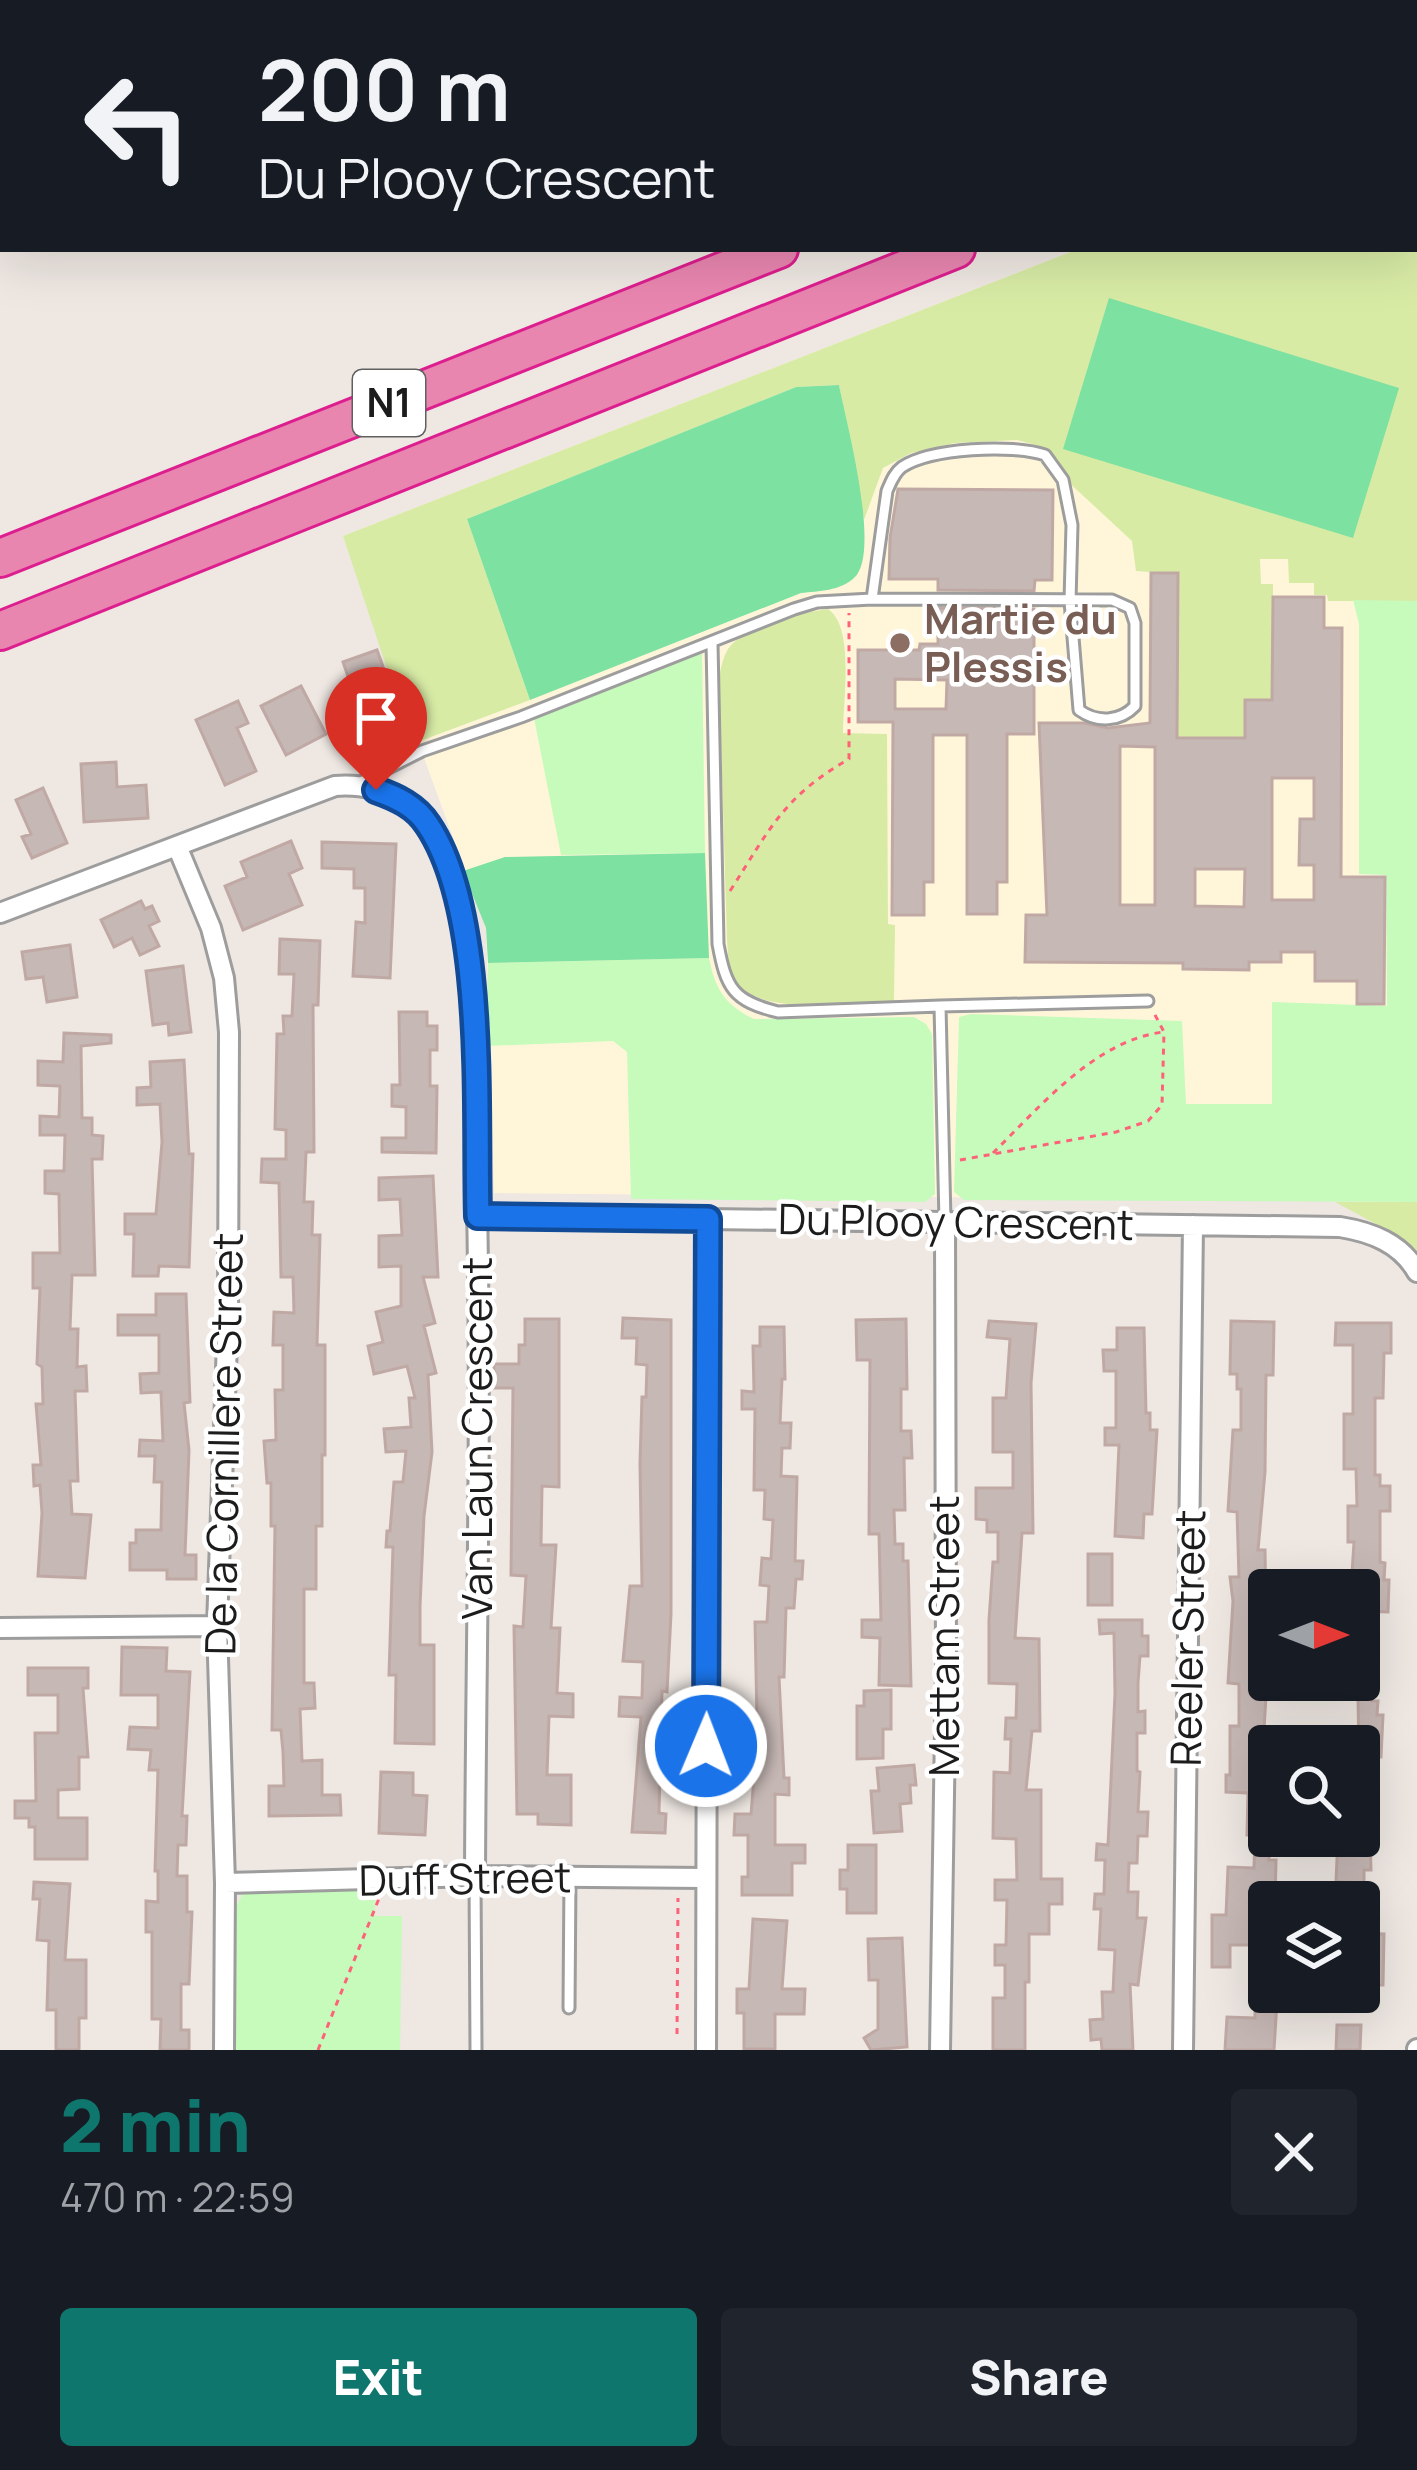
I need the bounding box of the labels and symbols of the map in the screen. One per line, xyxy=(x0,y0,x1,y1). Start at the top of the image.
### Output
road number: N1 xyxy=(353,370,425,436)
place label: Martie du Plessis xyxy=(924,589,1117,695)
marker: Martie du Plessis xyxy=(887,630,913,656)
pin xyxy=(325,667,427,790)
street label: Du Plooy Crescent xyxy=(778,1189,1134,1253)
street label: De la Cornillere Street xyxy=(190,1232,256,1656)
street label: Van Laun Crescent xyxy=(447,1257,505,1619)
street label: Mettam Street xyxy=(914,1495,972,1777)
street label: Reeler Street xyxy=(1156,1509,1218,1767)
north arrow xyxy=(1248,1569,1380,1701)
position arrow xyxy=(643,1683,769,1809)
street label: Duff Street xyxy=(358,1847,572,1909)

